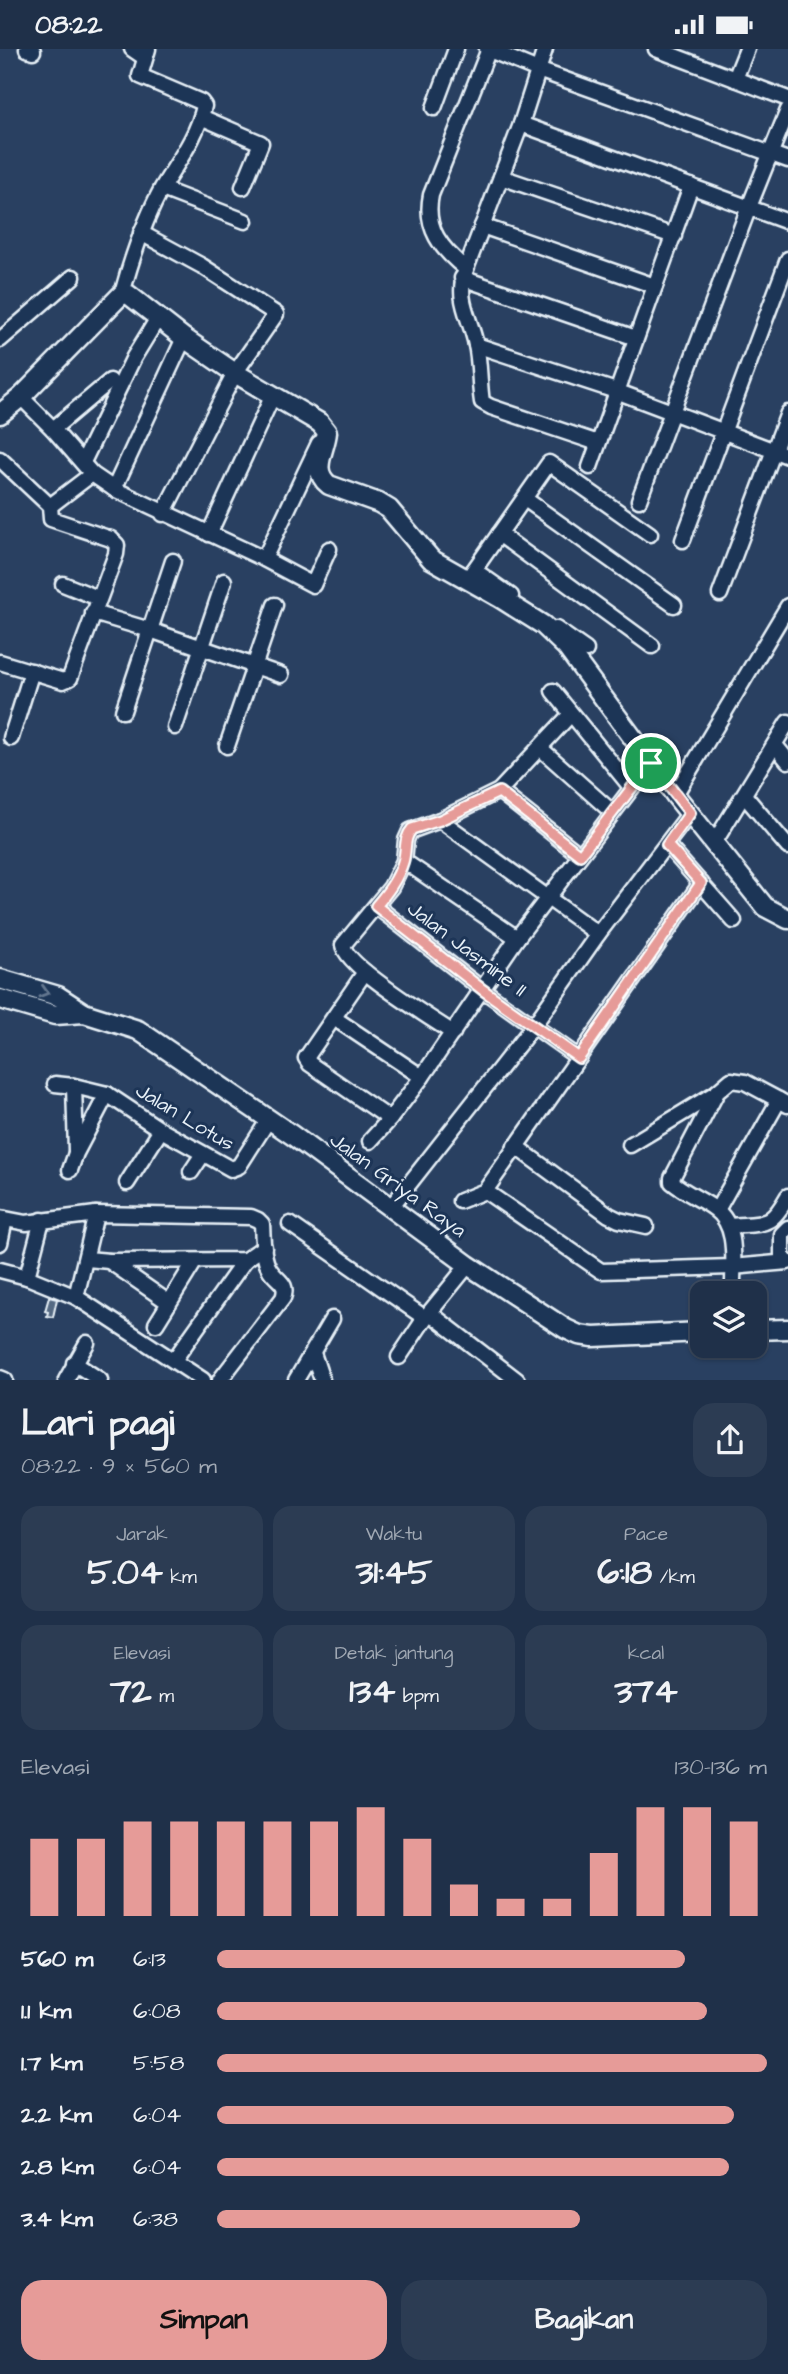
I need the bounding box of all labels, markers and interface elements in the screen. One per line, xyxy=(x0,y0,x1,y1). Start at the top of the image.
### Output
text: 08:22 xyxy=(35,7,102,43)
pin xyxy=(621,733,681,793)
icon: arrive xyxy=(632,744,670,782)
street label: Jalan Jasmine II xyxy=(401,894,533,1004)
one-way arrow xyxy=(37,983,49,998)
street label: Jalan Lotus xyxy=(130,1076,240,1158)
street label: Jalan Griya Raya xyxy=(323,1126,473,1246)
map controls xyxy=(690,1281,767,1358)
button: layers xyxy=(690,1281,767,1358)
text: Lari pagi xyxy=(21,1398,174,1450)
button: share xyxy=(693,1403,767,1477)
text: 08:22 · 9 × 560 m xyxy=(21,1450,217,1482)
text: Jarak xyxy=(116,1521,168,1548)
text: Waktu xyxy=(366,1521,422,1548)
text: Pace xyxy=(624,1521,668,1548)
text: 5.04 xyxy=(87,1548,163,1597)
text: 31:45 xyxy=(356,1548,432,1597)
text: 6:18 xyxy=(597,1548,652,1597)
text: km xyxy=(163,1564,197,1591)
text: /km xyxy=(652,1564,695,1591)
text: Elevasi xyxy=(114,1640,170,1667)
text: Detak jantung xyxy=(335,1640,453,1667)
text: kcal xyxy=(628,1640,664,1667)
text: 72 xyxy=(110,1667,152,1716)
text: 134 xyxy=(349,1667,395,1716)
text: 374 xyxy=(614,1667,678,1716)
text: m xyxy=(152,1683,174,1710)
text: bpm xyxy=(395,1683,439,1710)
text: Elevasi xyxy=(21,1751,89,1783)
text: 130–136 m xyxy=(675,1751,767,1783)
text: 560 m xyxy=(21,1943,93,1975)
text: 6:13 xyxy=(133,1943,166,1975)
text: 1.1 km xyxy=(21,1995,71,2027)
text: 6:08 xyxy=(133,1995,181,2027)
text: 1.7 km xyxy=(21,2047,83,2079)
text: 5:58 xyxy=(133,2047,184,2079)
text: 2.2 km xyxy=(21,2099,92,2131)
text: 6:04 xyxy=(133,2099,181,2131)
text: 2.8 km xyxy=(21,2151,94,2183)
text: 6:04 xyxy=(133,2151,181,2183)
text: 3.4 km xyxy=(21,2203,93,2235)
text: 6:38 xyxy=(133,2203,178,2235)
button: Simpan xyxy=(21,2280,387,2360)
button: Bagikan xyxy=(401,2280,767,2360)

